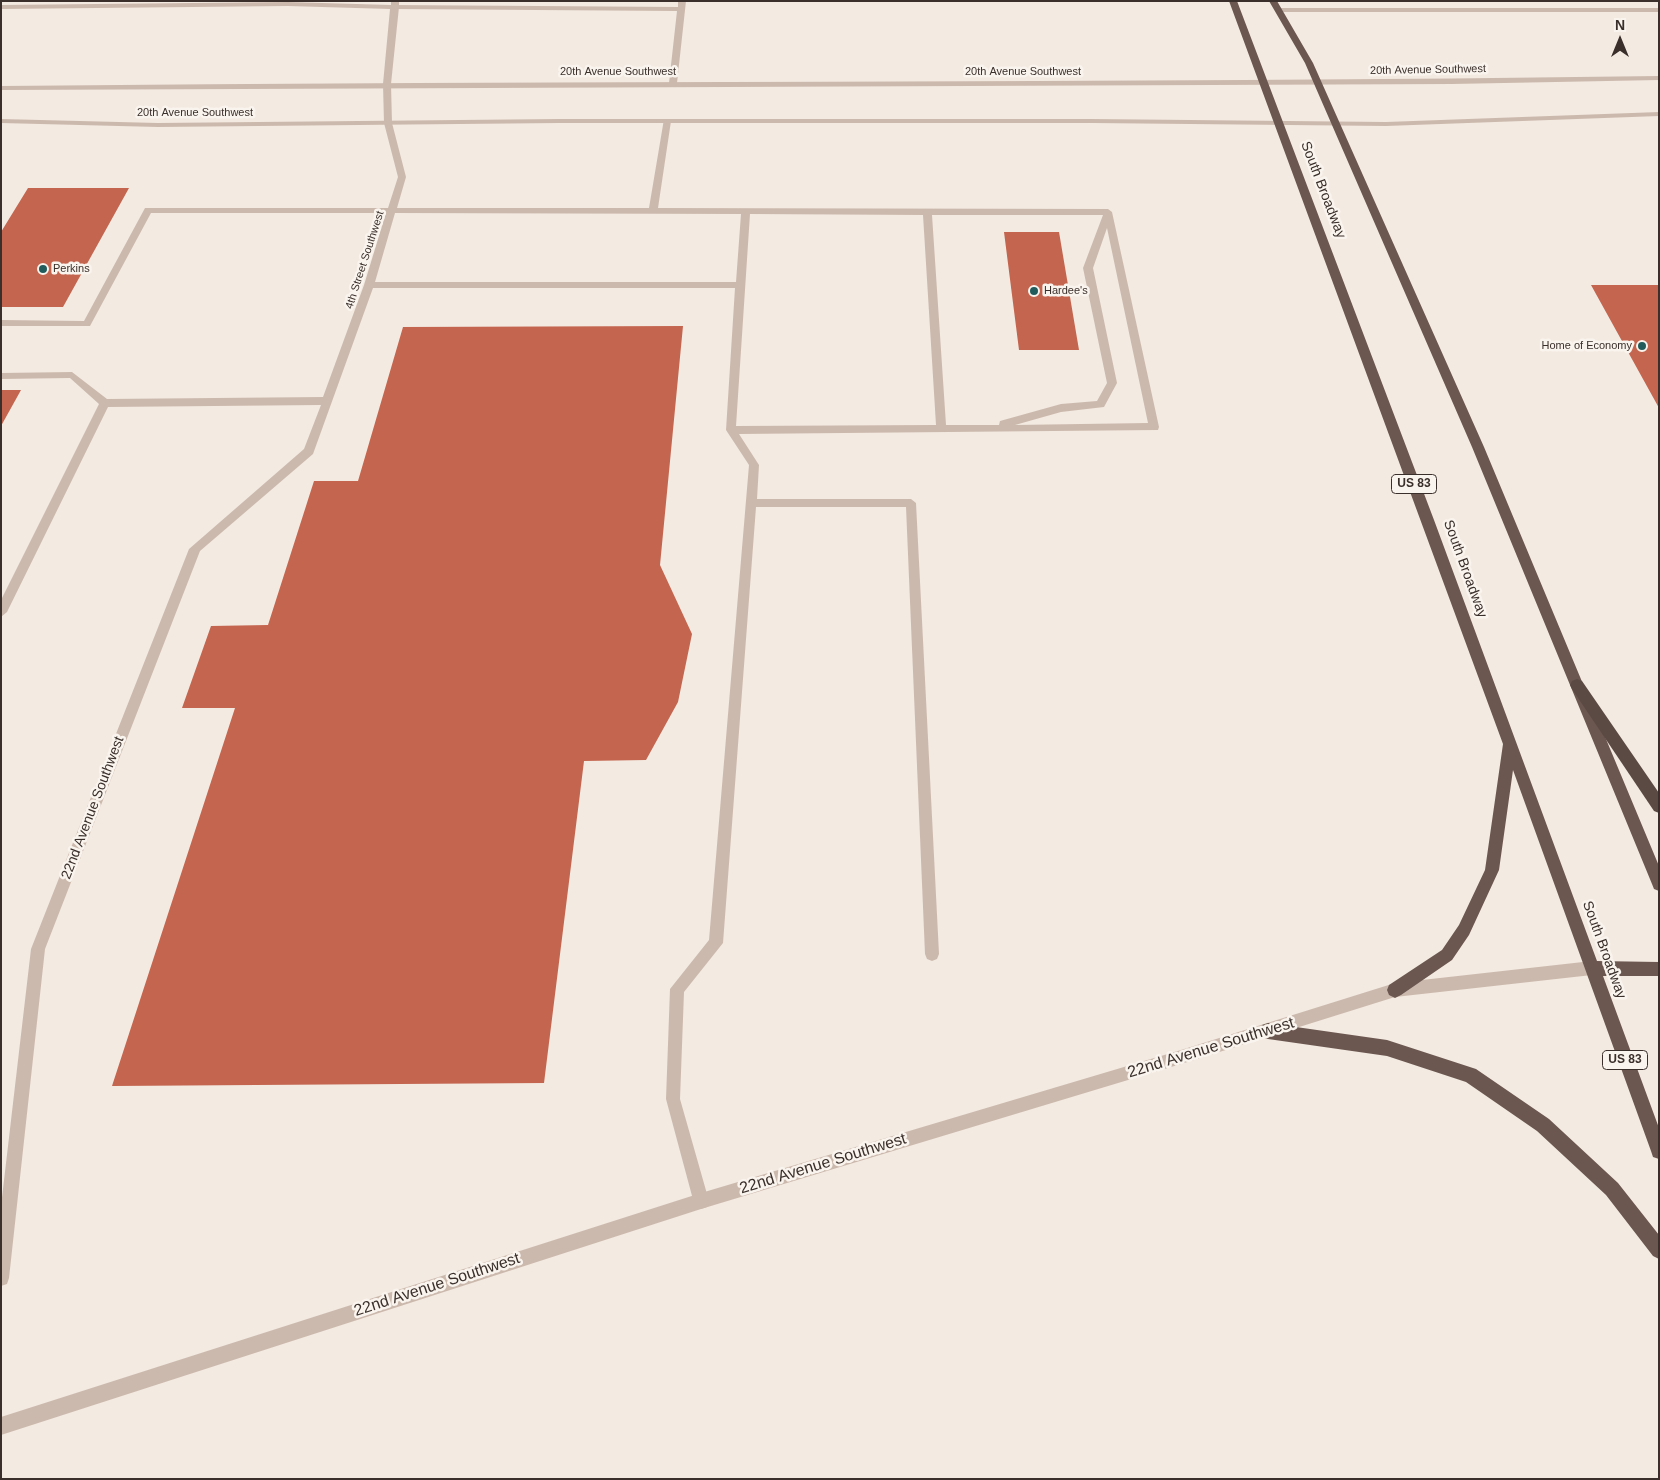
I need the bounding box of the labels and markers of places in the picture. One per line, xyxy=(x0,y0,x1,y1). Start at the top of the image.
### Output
place label: Perkins xyxy=(53,262,90,276)
marker: Perkins xyxy=(37,263,49,275)
place label: Hardee's xyxy=(1044,284,1088,298)
marker: Hardee's xyxy=(1028,285,1040,297)
place label: Home of Economy xyxy=(1542,339,1632,353)
marker: Home of Economy xyxy=(1636,340,1648,352)

